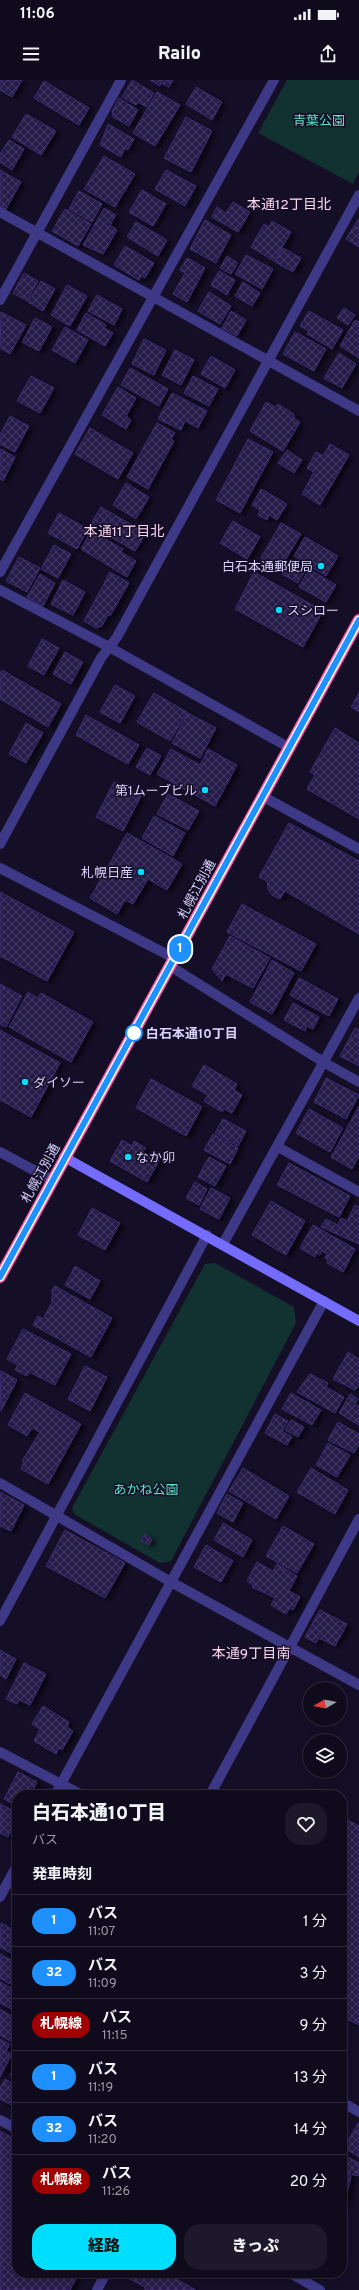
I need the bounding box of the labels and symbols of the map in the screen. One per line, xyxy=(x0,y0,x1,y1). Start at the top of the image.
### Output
park label: 青葉公園 xyxy=(293,114,345,130)
district label: 本通12丁目北 xyxy=(247,196,331,214)
district label: 本通11丁目北 xyxy=(84,523,164,541)
place label: 白石本通郵便局 xyxy=(222,559,313,576)
marker: 白石本通郵便局 xyxy=(316,561,326,571)
place label: スシロー xyxy=(287,604,339,620)
marker: スシロー xyxy=(274,605,284,615)
place label: 第1ムーブビル xyxy=(115,783,197,800)
marker: 第1ムーブビル xyxy=(200,785,210,795)
street label: 札幌江別通 xyxy=(175,857,220,922)
place label: 札幌日産 xyxy=(81,866,133,882)
marker: 札幌日産 xyxy=(136,867,146,877)
line badge: 1 xyxy=(167,936,193,962)
marker: 白石本通10丁目 xyxy=(125,1024,143,1042)
place label: 白石本通10丁目 xyxy=(146,1026,238,1043)
place label: ダイソー xyxy=(33,1076,85,1092)
marker: ダイソー xyxy=(20,1077,30,1087)
street label: 札幌江別通 xyxy=(19,1142,65,1206)
place label: なか卯 xyxy=(136,1150,175,1167)
marker: なか卯 xyxy=(123,1152,133,1162)
park label: あかね公園 xyxy=(113,1483,179,1499)
district label: 本通9丁目南 xyxy=(212,1646,290,1663)
north arrow xyxy=(303,1682,347,1726)

